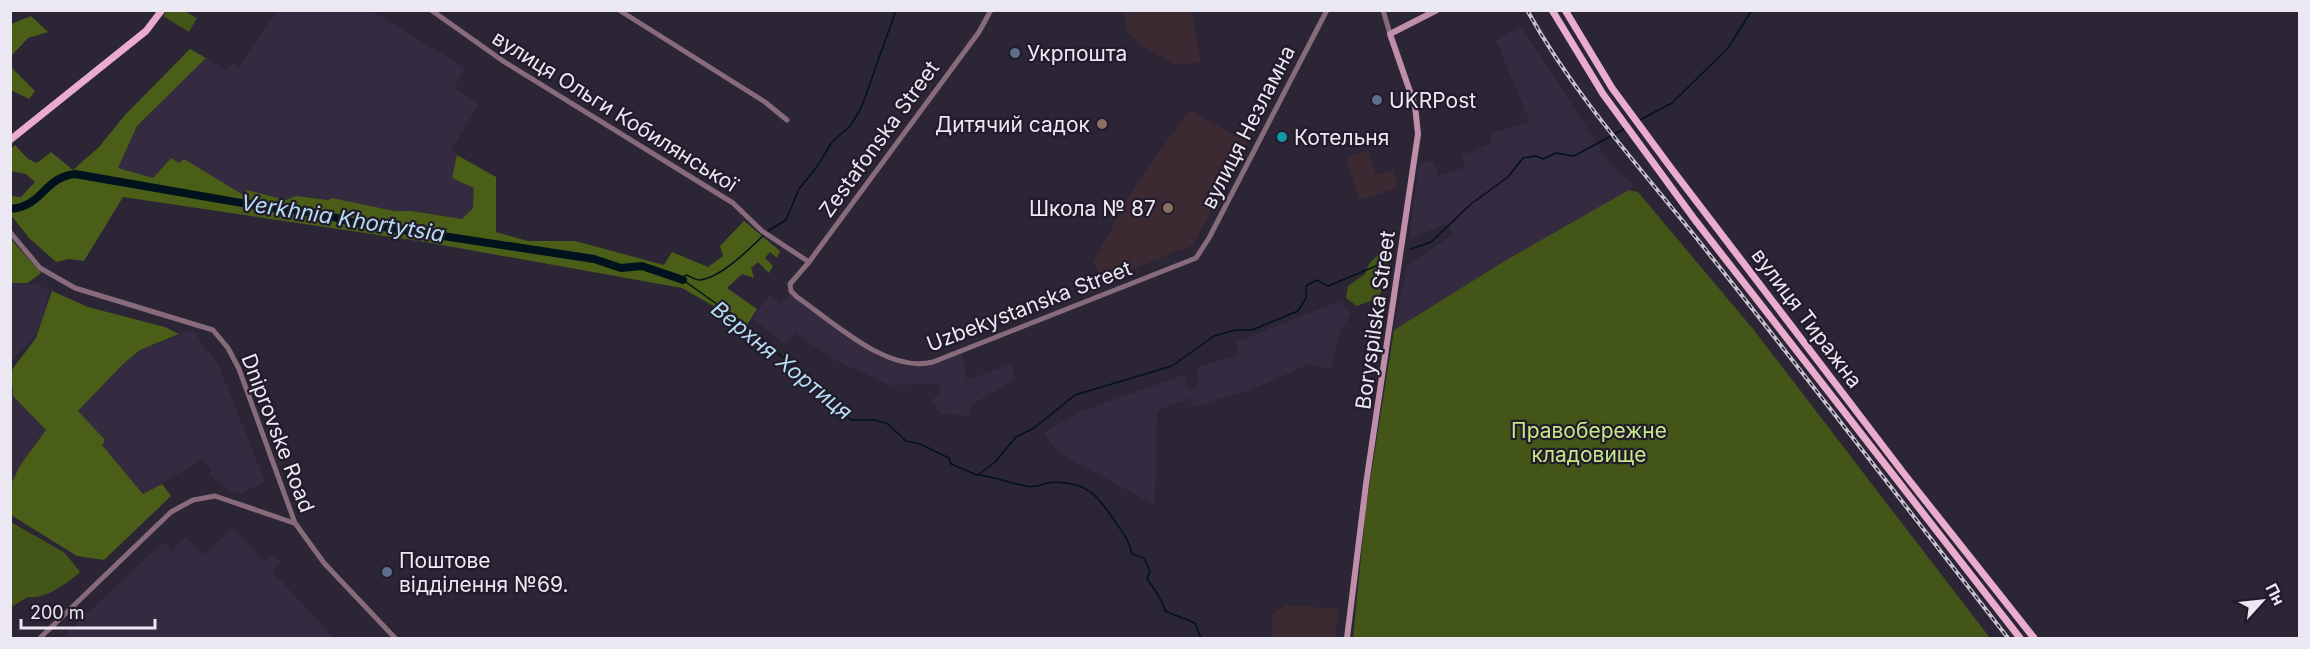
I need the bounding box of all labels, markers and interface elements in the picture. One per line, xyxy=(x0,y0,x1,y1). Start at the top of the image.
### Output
street label: вулиця Ольги Кобилянської xyxy=(488,25,743,197)
place label: Укрпошта xyxy=(1027,41,1127,66)
street label: вулиця Незламна xyxy=(1196,41,1300,213)
marker: Укрпошта xyxy=(1008,46,1022,60)
street label: Zestafonska Street xyxy=(814,56,944,222)
place label: UKRPost xyxy=(1389,88,1476,113)
marker: UKRPost xyxy=(1370,93,1384,107)
place label: Дитячий садок xyxy=(935,112,1091,137)
marker: Дитячий садок xyxy=(1095,117,1109,131)
place label: Котельня xyxy=(1294,125,1389,150)
marker: Котельня xyxy=(1275,130,1289,144)
water label: Verkhnia Khortytsia xyxy=(239,189,447,247)
place label: Школа № 87 xyxy=(1029,196,1156,221)
marker: Школа № 87 xyxy=(1161,201,1175,215)
street label: Boryspilska Street xyxy=(1350,229,1400,411)
street label: вулиця Тиражна xyxy=(1746,243,1868,393)
street label: Uzbekystanska Street xyxy=(923,255,1135,357)
water label: Верхня Хортиця xyxy=(706,295,858,425)
street label: Dniprovske Road xyxy=(236,350,320,516)
park label: Правобережне кладовище xyxy=(1511,418,1667,467)
place label: Поштове відділення №69. xyxy=(399,548,569,597)
marker: Поштове відділення №69. xyxy=(380,565,394,579)
north arrow xyxy=(2232,571,2292,631)
text: Пн xyxy=(2261,580,2289,608)
scale bar xyxy=(21,592,154,630)
text: 200 m xyxy=(30,602,85,623)

